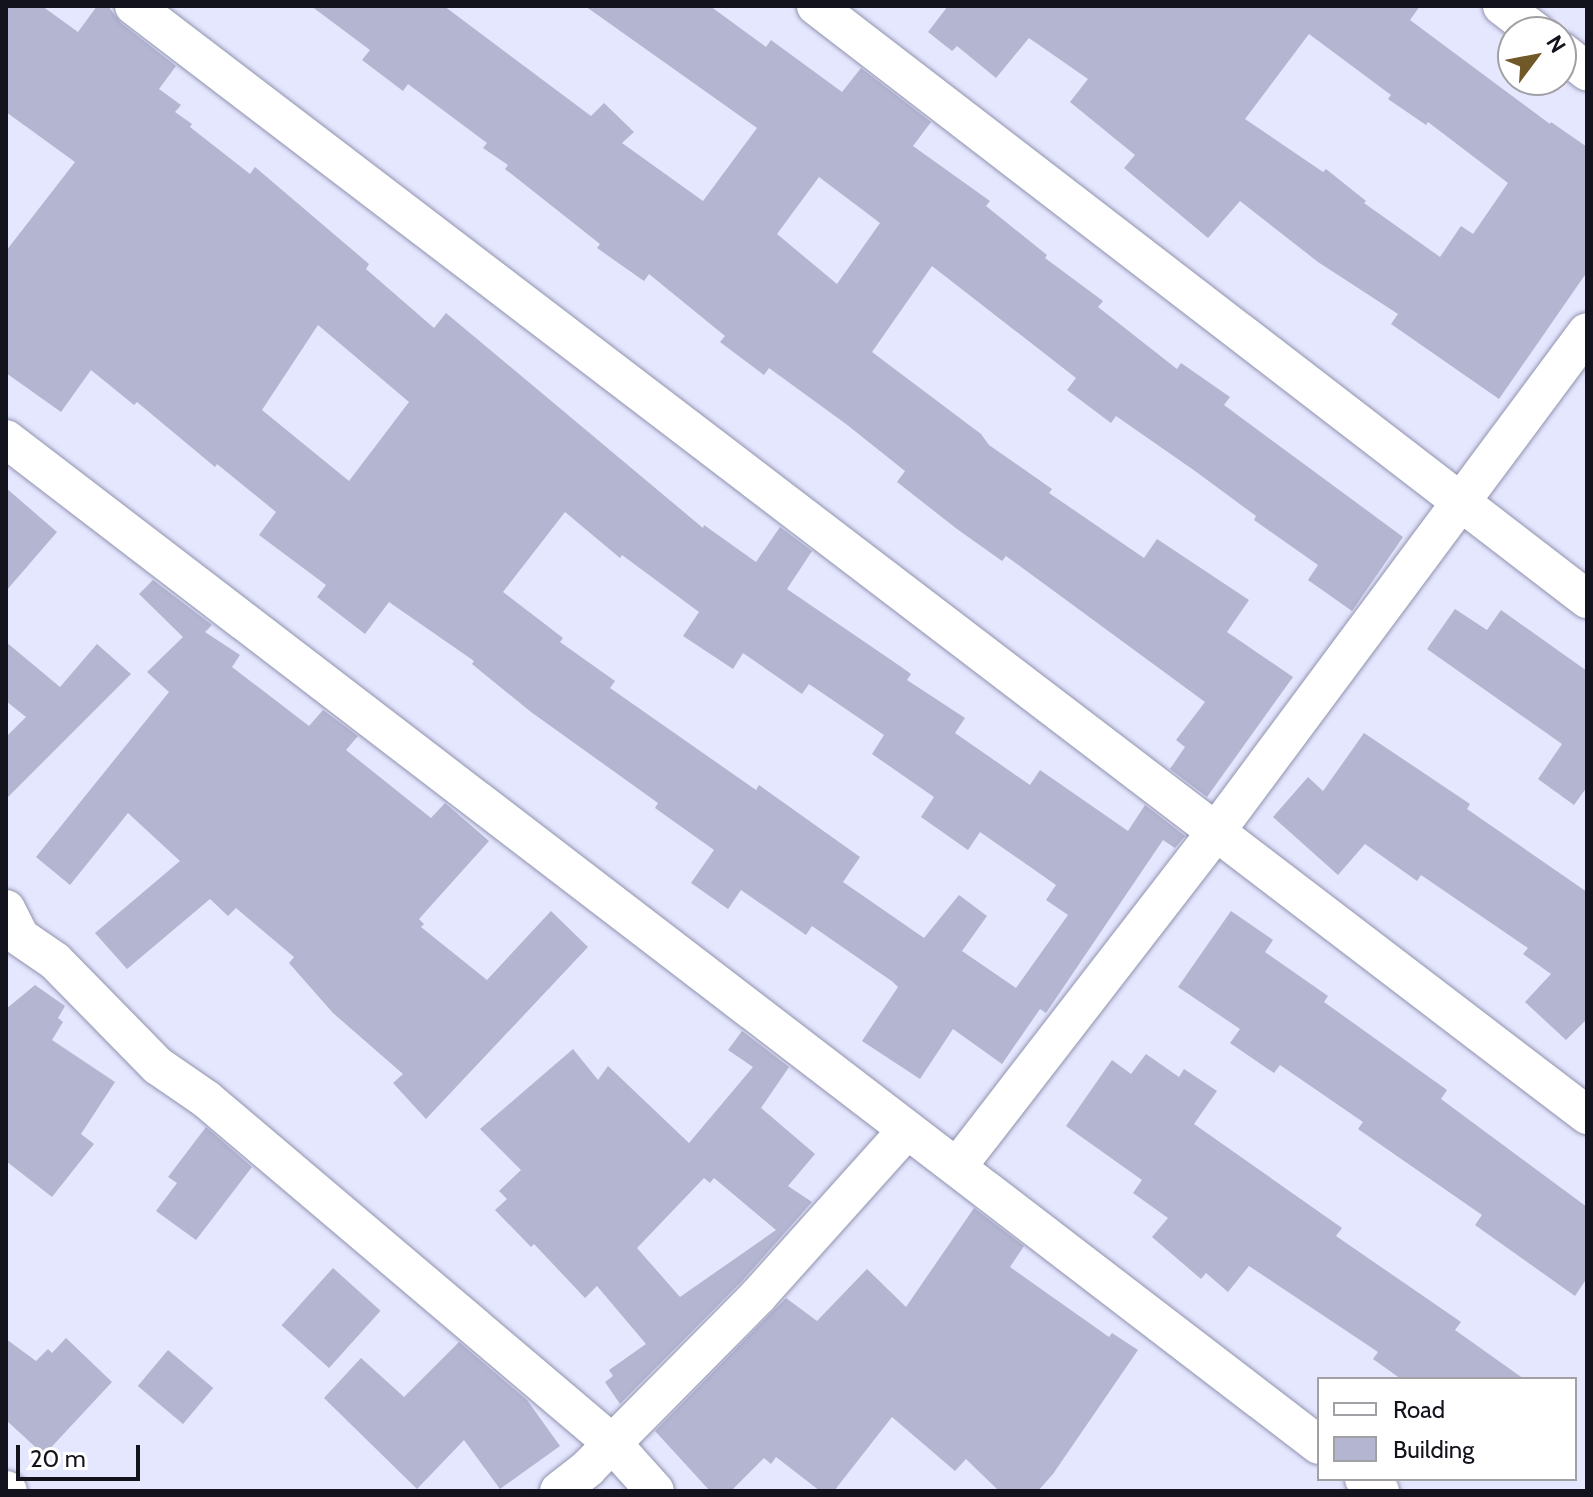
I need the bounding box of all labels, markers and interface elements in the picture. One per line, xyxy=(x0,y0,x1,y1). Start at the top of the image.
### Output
north arrow xyxy=(1497,16,1577,96)
text: N xyxy=(1541,30,1572,58)
legend xyxy=(1317,1377,1577,1481)
text: Road xyxy=(1393,1395,1445,1424)
scale bar xyxy=(20,1429,144,1479)
text: Building xyxy=(1393,1435,1474,1464)
text: 20 m xyxy=(30,1444,86,1473)

